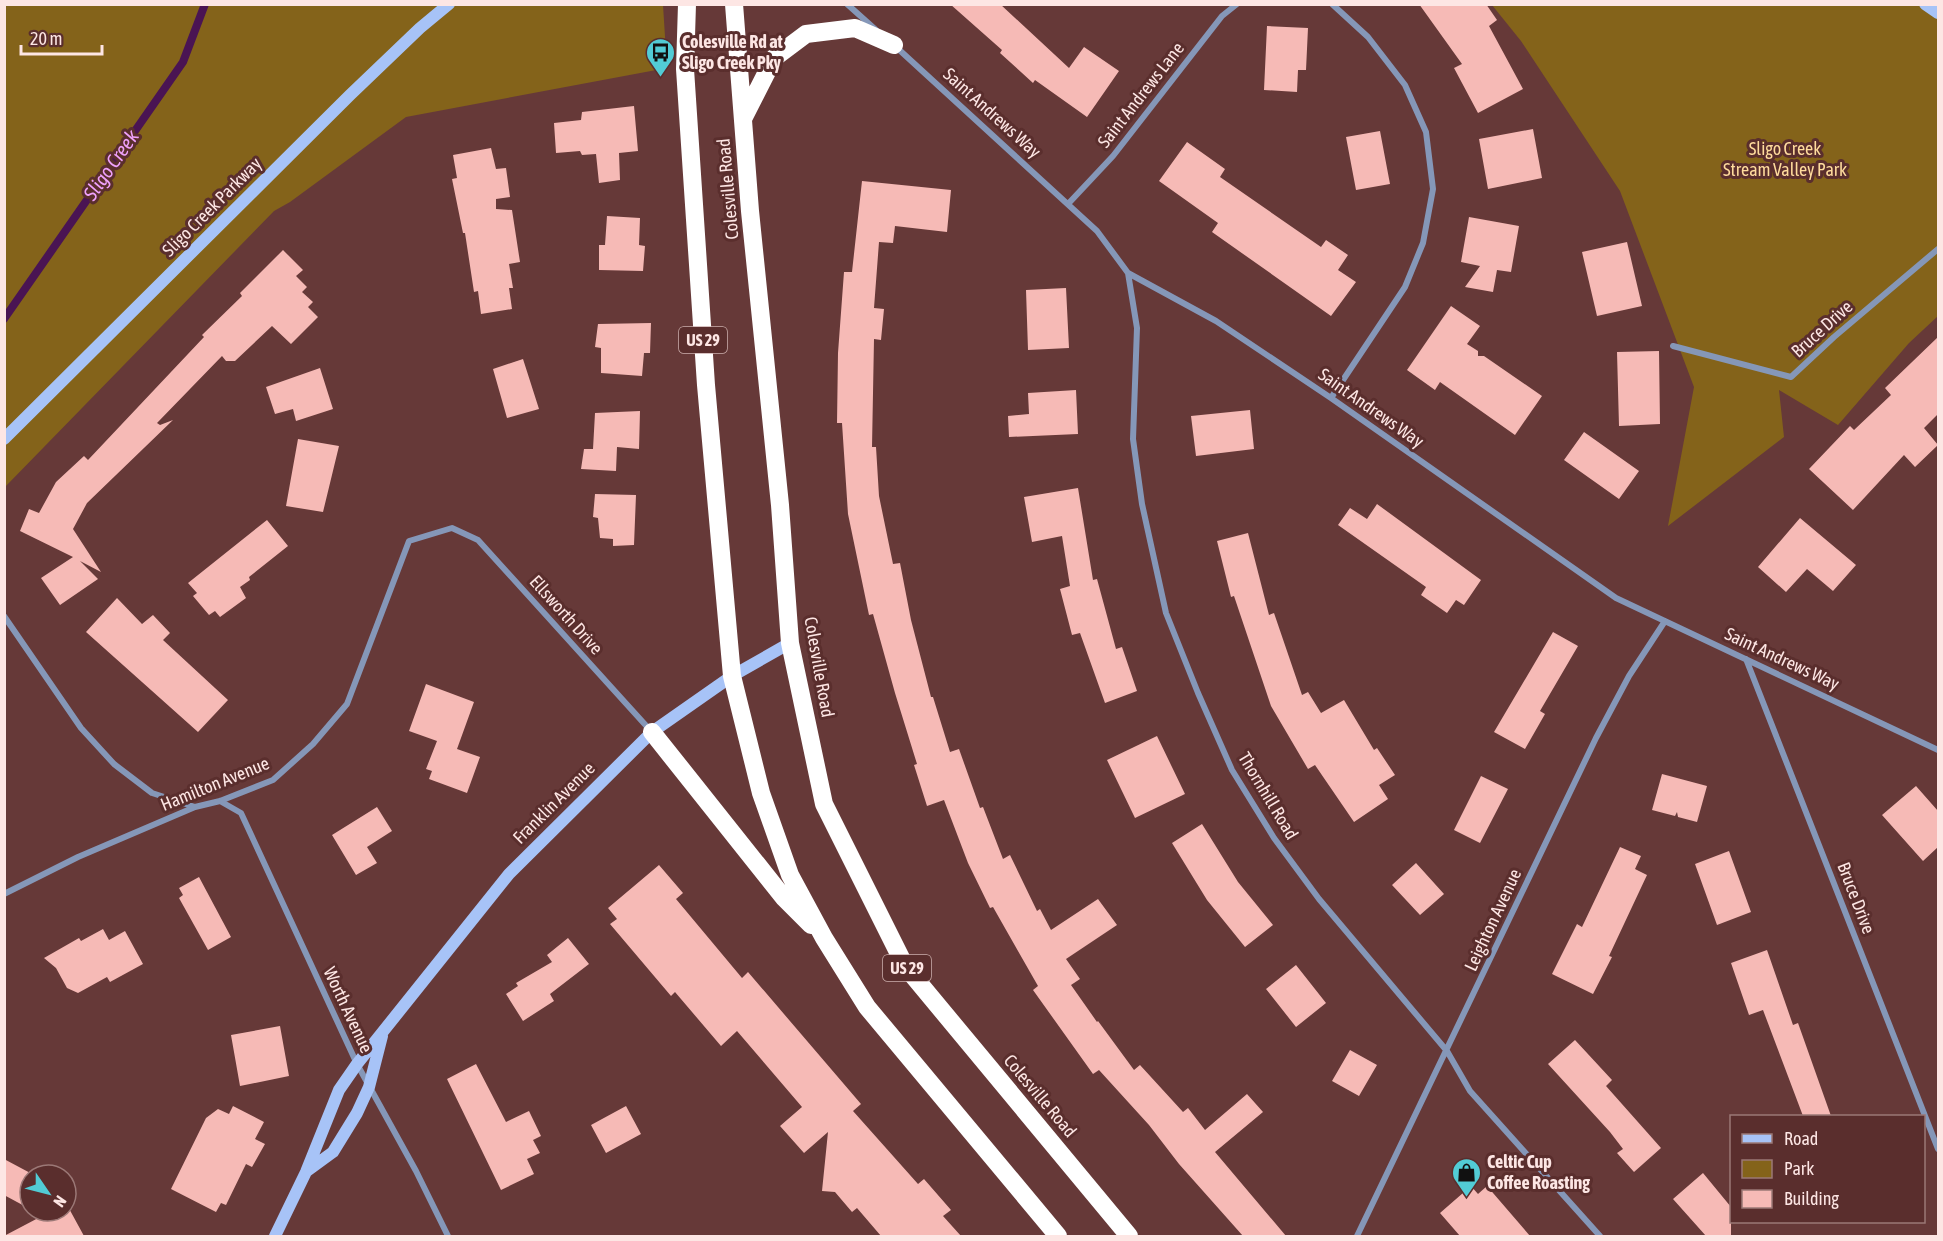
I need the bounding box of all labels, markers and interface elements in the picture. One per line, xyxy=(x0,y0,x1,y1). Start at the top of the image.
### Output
scale bar xyxy=(21,18,102,56)
text: 20 m xyxy=(30,28,62,49)
place label: Colesville Rd at Sligo Creek Pky xyxy=(682,31,784,73)
bus stop icon: Colesville Rd at Sligo Creek Pky xyxy=(645,36,677,78)
street label: Saint Andrews Lane xyxy=(1093,38,1188,151)
street label: Saint Andrews Way xyxy=(939,63,1045,162)
water label: Sligo Creek xyxy=(78,125,143,205)
street label: Colesville Road xyxy=(713,138,742,241)
park label: Sligo Creek Stream Valley Park xyxy=(1723,138,1847,180)
street label: Sligo Creek Parkway xyxy=(158,153,265,260)
street label: Bruce Drive xyxy=(1787,296,1856,361)
road number: US 29 xyxy=(679,327,727,353)
street label: Saint Andrews Way xyxy=(1315,364,1428,452)
street label: Ellsworth Drive xyxy=(525,571,607,658)
street label: Colesville Road xyxy=(800,615,839,719)
street label: Saint Andrews Way xyxy=(1722,623,1843,694)
street label: Thornhill Road xyxy=(1234,748,1303,843)
street label: Hamilton Avenue xyxy=(157,752,272,815)
street label: Franklin Avenue xyxy=(508,757,599,848)
street label: Bruce Drive xyxy=(1833,859,1880,936)
street label: Leighton Avenue xyxy=(1460,865,1525,974)
road number: US 29 xyxy=(883,955,931,981)
street label: Worth Avenue xyxy=(319,964,377,1056)
street label: Colesville Road xyxy=(1000,1050,1081,1141)
legend xyxy=(1730,1115,1925,1223)
text: Road xyxy=(1784,1128,1818,1149)
place label: Celtic Cup Coffee Roasting xyxy=(1487,1151,1590,1193)
shop icon: Celtic Cup Coffee Roasting xyxy=(1450,1156,1482,1198)
text: Park xyxy=(1784,1158,1814,1179)
north arrow xyxy=(18,1163,78,1223)
text: Building xyxy=(1784,1188,1839,1209)
text: N xyxy=(50,1193,70,1211)

